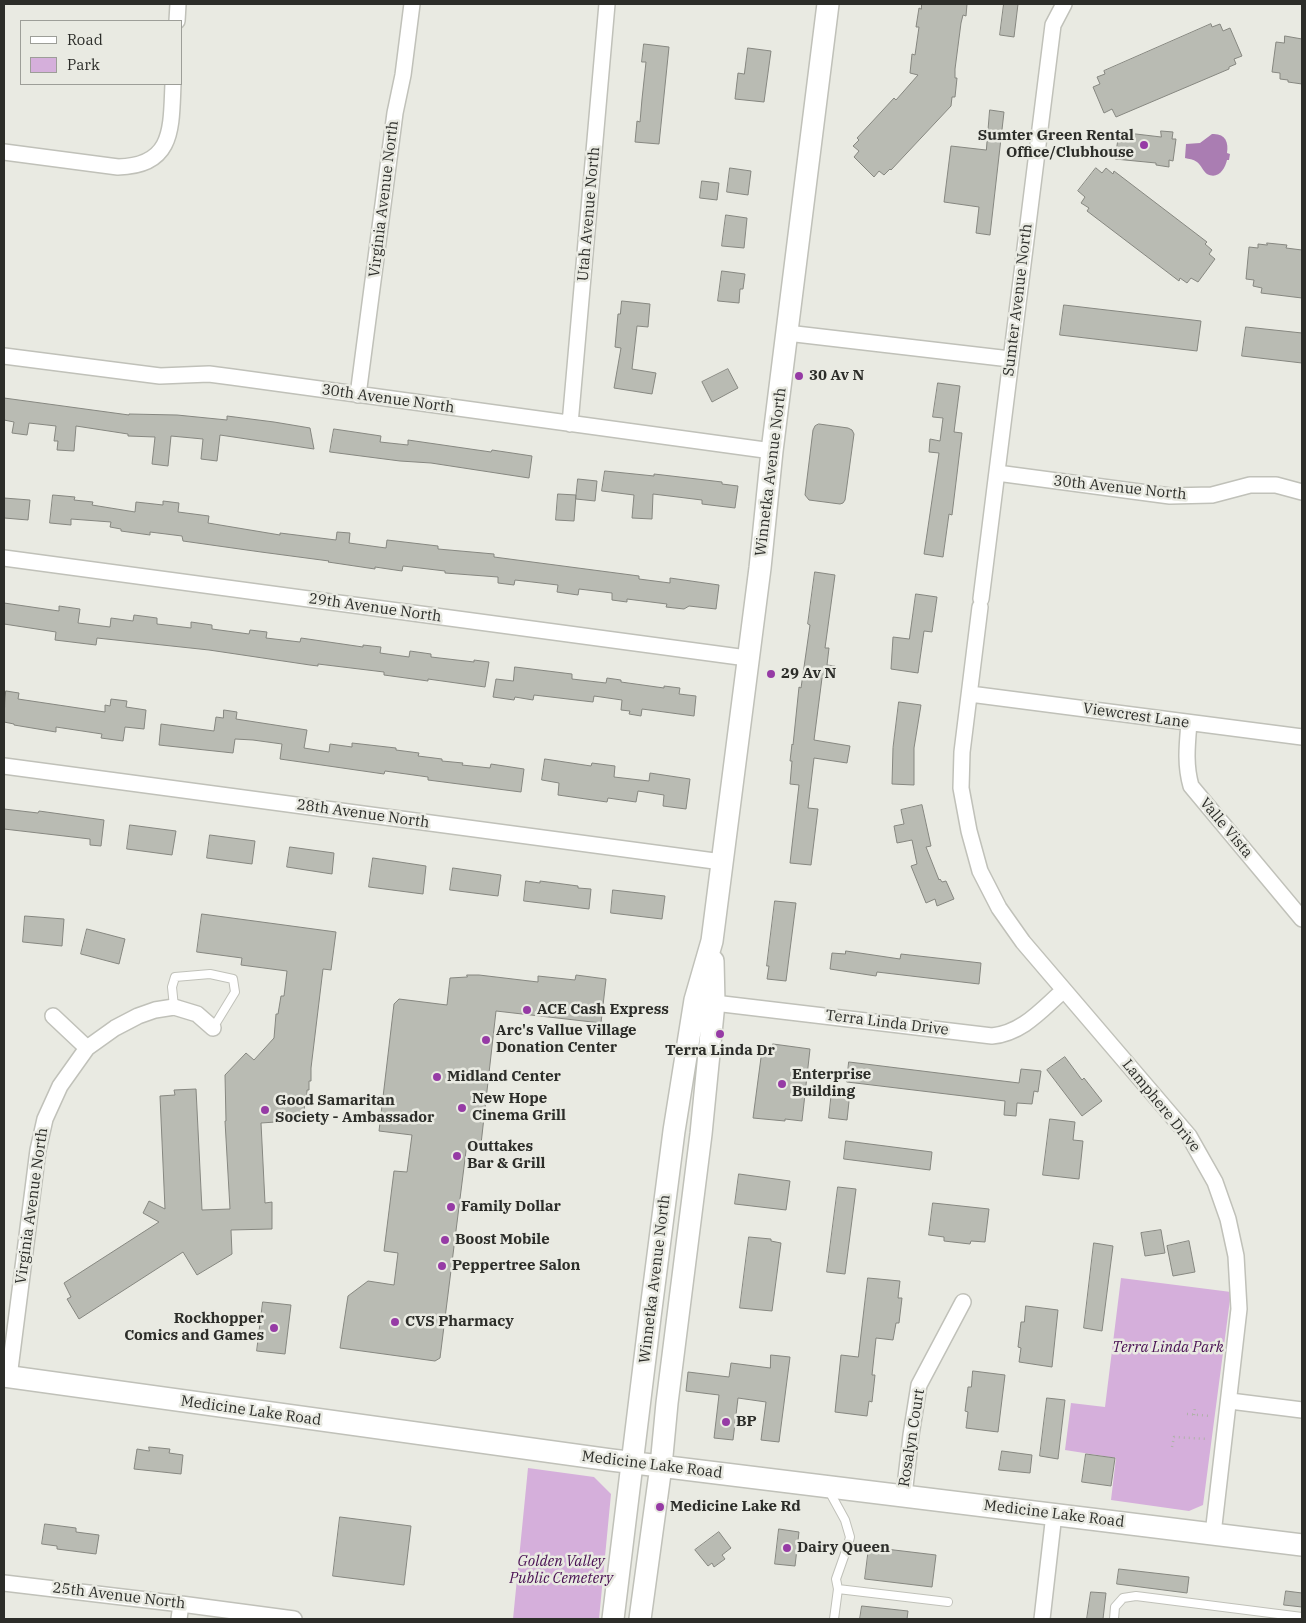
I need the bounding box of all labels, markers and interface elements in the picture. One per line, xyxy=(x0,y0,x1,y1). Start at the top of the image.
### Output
legend xyxy=(20,20,182,85)
text: Road xyxy=(67,30,103,49)
text: Park xyxy=(67,55,100,74)
street label: Virginia Avenue North xyxy=(365,120,403,278)
place label: Sumter Green Rental Office/Clubhouse xyxy=(978,127,1134,162)
marker: Sumter Green Rental Office/Clubhouse xyxy=(1138,139,1150,151)
street label: Utah Avenue North xyxy=(574,146,604,282)
street label: Sumter Avenue North xyxy=(1000,223,1036,377)
place label: 30 Av N xyxy=(809,367,864,385)
marker: 30 Av N xyxy=(793,370,805,382)
street label: 30th Avenue North xyxy=(320,381,456,417)
street label: Winnetka Avenue North xyxy=(752,387,790,557)
street label: 30th Avenue North xyxy=(1053,472,1187,504)
street label: 29th Avenue North xyxy=(307,590,443,626)
place label: 29 Av N xyxy=(781,665,836,683)
marker: 29 Av N xyxy=(765,668,777,680)
street label: Viewcrest Lane xyxy=(1082,700,1190,732)
street label: Valle Vista xyxy=(1196,794,1256,862)
street label: 28th Avenue North xyxy=(295,796,431,832)
place label: ACE Cash Express xyxy=(537,1001,669,1019)
marker: ACE Cash Express xyxy=(521,1004,533,1016)
street label: Terra Linda Drive xyxy=(824,1007,950,1039)
place label: Arc's Vallue Village Donation Center xyxy=(496,1022,637,1057)
marker: Terra Linda Dr xyxy=(714,1028,726,1040)
marker: Arc's Vallue Village Donation Center xyxy=(480,1034,492,1046)
place label: Terra Linda Dr xyxy=(665,1042,775,1060)
street label: Lamphere Drive xyxy=(1118,1056,1204,1156)
place label: Enterprise Building xyxy=(792,1066,871,1101)
place label: Midland Center xyxy=(447,1068,561,1086)
marker: Midland Center xyxy=(431,1071,443,1083)
marker: Enterprise Building xyxy=(776,1078,788,1090)
place label: New Hope Cinema Grill xyxy=(472,1090,566,1125)
place label: Good Samaritan Society - Ambassador xyxy=(275,1092,434,1127)
marker: New Hope Cinema Grill xyxy=(456,1102,468,1114)
marker: Good Samaritan Society - Ambassador xyxy=(259,1104,271,1116)
street label: Virginia Avenue North xyxy=(12,1127,52,1285)
place label: Outtakes Bar & Grill xyxy=(467,1138,546,1173)
marker: Outtakes Bar & Grill xyxy=(451,1150,463,1162)
street label: Winnetka Avenue North xyxy=(636,1194,674,1364)
place label: Family Dollar xyxy=(461,1198,561,1216)
marker: Family Dollar xyxy=(445,1201,457,1213)
place label: Boost Mobile xyxy=(455,1231,550,1249)
marker: Boost Mobile xyxy=(439,1234,451,1246)
place label: Peppertree Salon xyxy=(452,1257,581,1275)
marker: Peppertree Salon xyxy=(436,1260,448,1272)
place label: Rockhopper Comics and Games xyxy=(124,1310,264,1345)
place label: CVS Pharmacy xyxy=(405,1313,514,1331)
marker: CVS Pharmacy xyxy=(389,1316,401,1328)
marker: Rockhopper Comics and Games xyxy=(268,1322,280,1334)
park label: Terra Linda Park xyxy=(1112,1339,1224,1357)
street label: Rosalyn Court xyxy=(895,1388,929,1488)
street label: Medicine Lake Road xyxy=(180,1392,322,1430)
place label: BP xyxy=(736,1413,757,1431)
marker: BP xyxy=(720,1416,732,1428)
street label: Medicine Lake Road xyxy=(581,1447,723,1483)
street label: Medicine Lake Road xyxy=(983,1496,1125,1532)
place label: Medicine Lake Rd xyxy=(670,1498,801,1516)
marker: Medicine Lake Rd xyxy=(654,1501,666,1513)
place label: Dairy Queen xyxy=(797,1539,890,1557)
marker: Dairy Queen xyxy=(781,1542,793,1554)
park label: Golden Valley Public Cemetery xyxy=(509,1553,613,1588)
street label: 25th Avenue North xyxy=(51,1579,187,1613)

